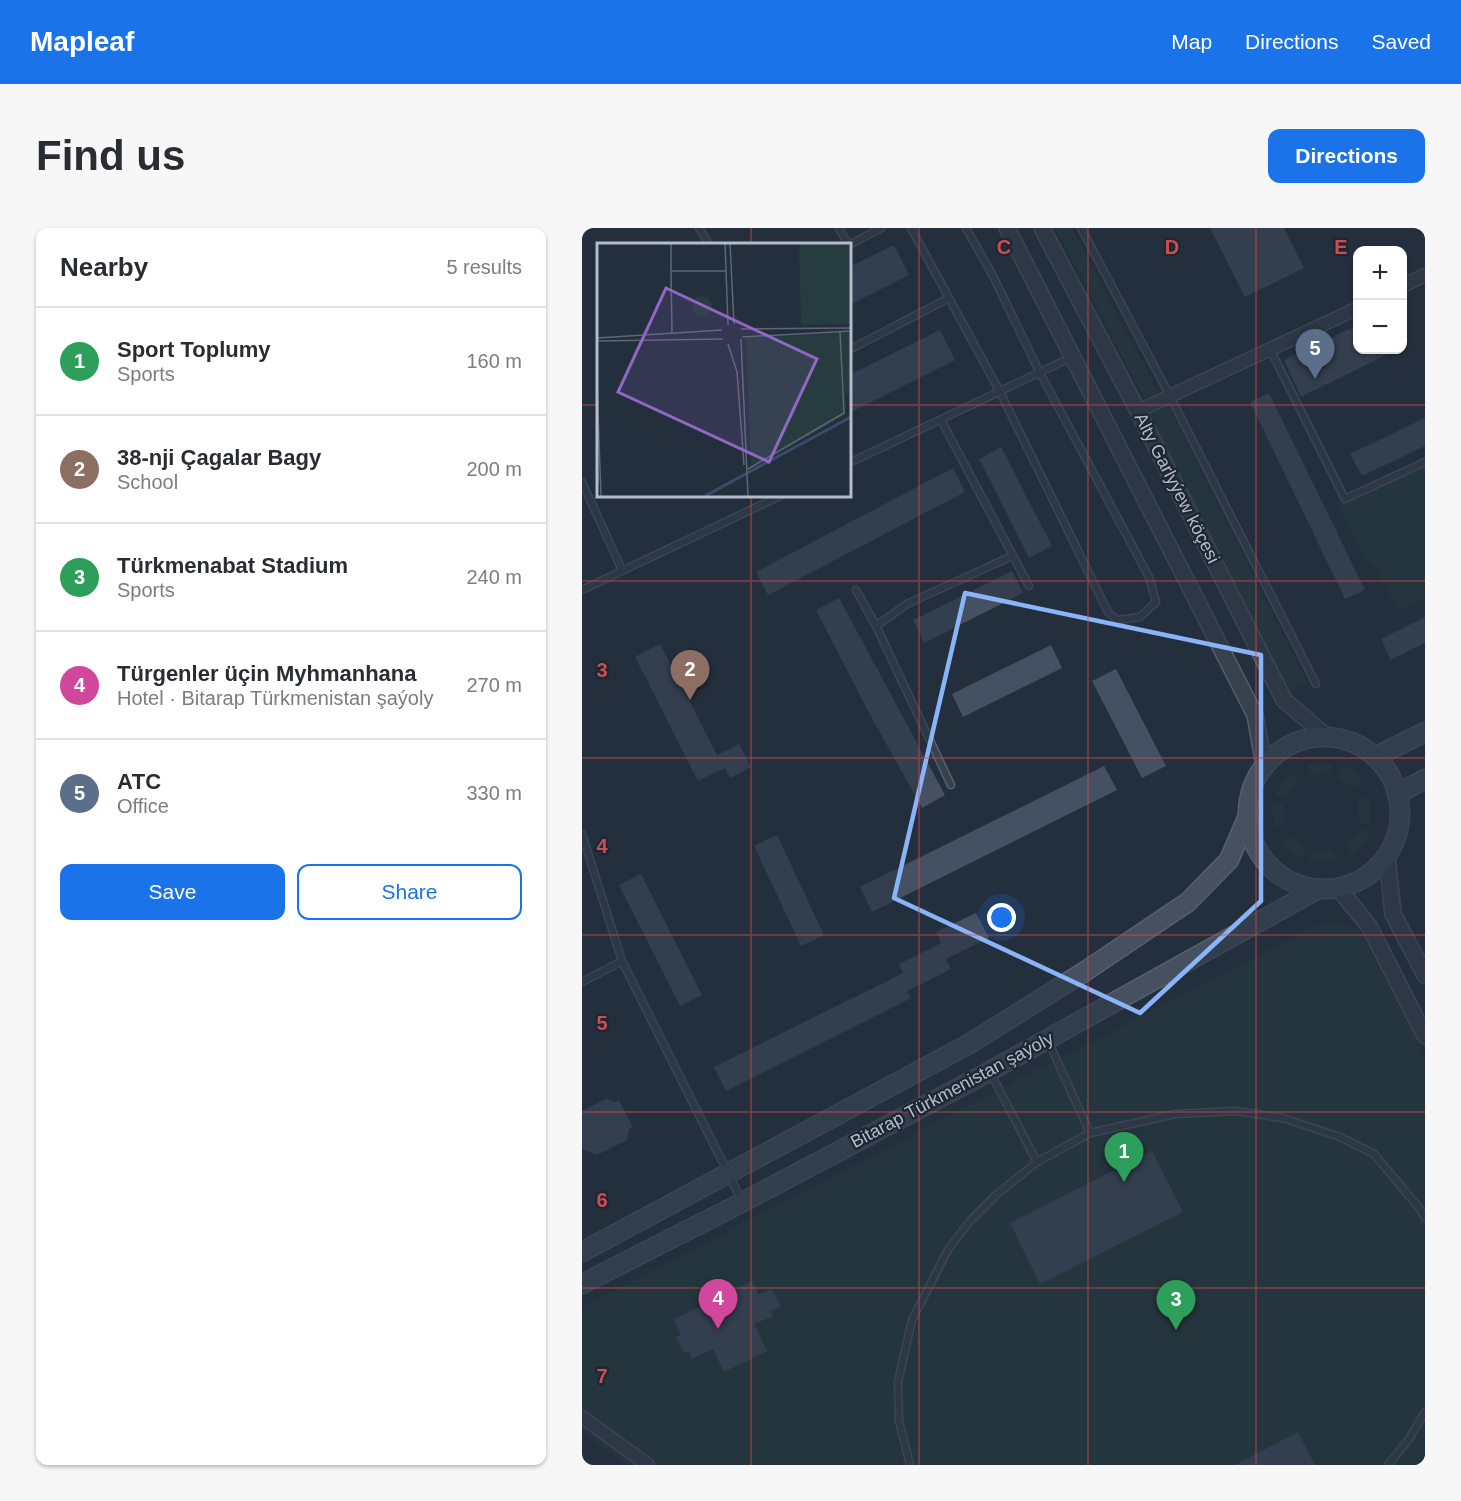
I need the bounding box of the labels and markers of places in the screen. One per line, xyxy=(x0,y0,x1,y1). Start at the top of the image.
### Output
pin: 5 xyxy=(1296,330,1334,379)
pin: 2 xyxy=(670,650,710,700)
pin: 1 xyxy=(1104,1132,1144,1182)
pin: 4 xyxy=(698,1280,738,1329)
pin: 3 xyxy=(1156,1280,1196,1330)

